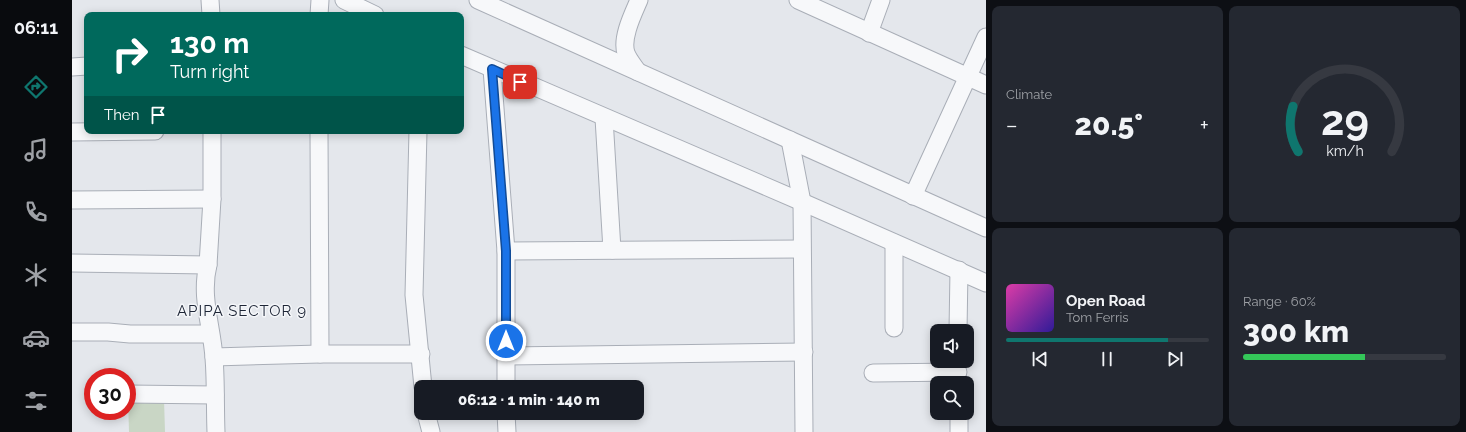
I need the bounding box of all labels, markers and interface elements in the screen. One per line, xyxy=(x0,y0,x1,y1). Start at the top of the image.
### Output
text: 06:11 xyxy=(14,17,58,38)
text: 130 m xyxy=(170,27,249,60)
icon: right xyxy=(104,28,156,80)
text: Turn right xyxy=(170,61,249,82)
pin xyxy=(503,65,537,99)
icon: arrive xyxy=(509,71,531,93)
icon: directions xyxy=(22,73,50,101)
text: Climate xyxy=(1006,87,1052,102)
text: 29 xyxy=(1321,96,1368,145)
icon: arrive xyxy=(147,104,169,126)
text: Then xyxy=(104,106,139,124)
text: 20.5° xyxy=(1075,107,1143,142)
text: − xyxy=(1006,112,1018,138)
text: + xyxy=(1200,112,1209,138)
icon: music xyxy=(22,136,50,164)
text: km/h xyxy=(1326,143,1363,159)
icon: phone xyxy=(22,198,50,226)
icon: climate xyxy=(22,261,50,289)
text: Open Road xyxy=(1066,292,1146,310)
text: Range · 60% xyxy=(1243,294,1316,309)
district label: APIPA SECTOR 9 xyxy=(177,302,307,320)
text: Tom Ferris xyxy=(1066,310,1129,325)
text: 300 km xyxy=(1243,314,1349,349)
position arrow xyxy=(485,320,527,362)
icon: car xyxy=(22,324,50,352)
map controls xyxy=(930,324,974,420)
button: sound xyxy=(930,324,974,368)
icon: previous xyxy=(1029,348,1051,370)
icon: pause xyxy=(1096,348,1118,370)
icon: next xyxy=(1164,348,1186,370)
speed limit sign: 30 xyxy=(84,368,136,420)
button: search xyxy=(930,376,974,420)
icon: filters xyxy=(22,387,50,415)
text: 06:12 · 1 min · 140 m xyxy=(458,391,600,409)

